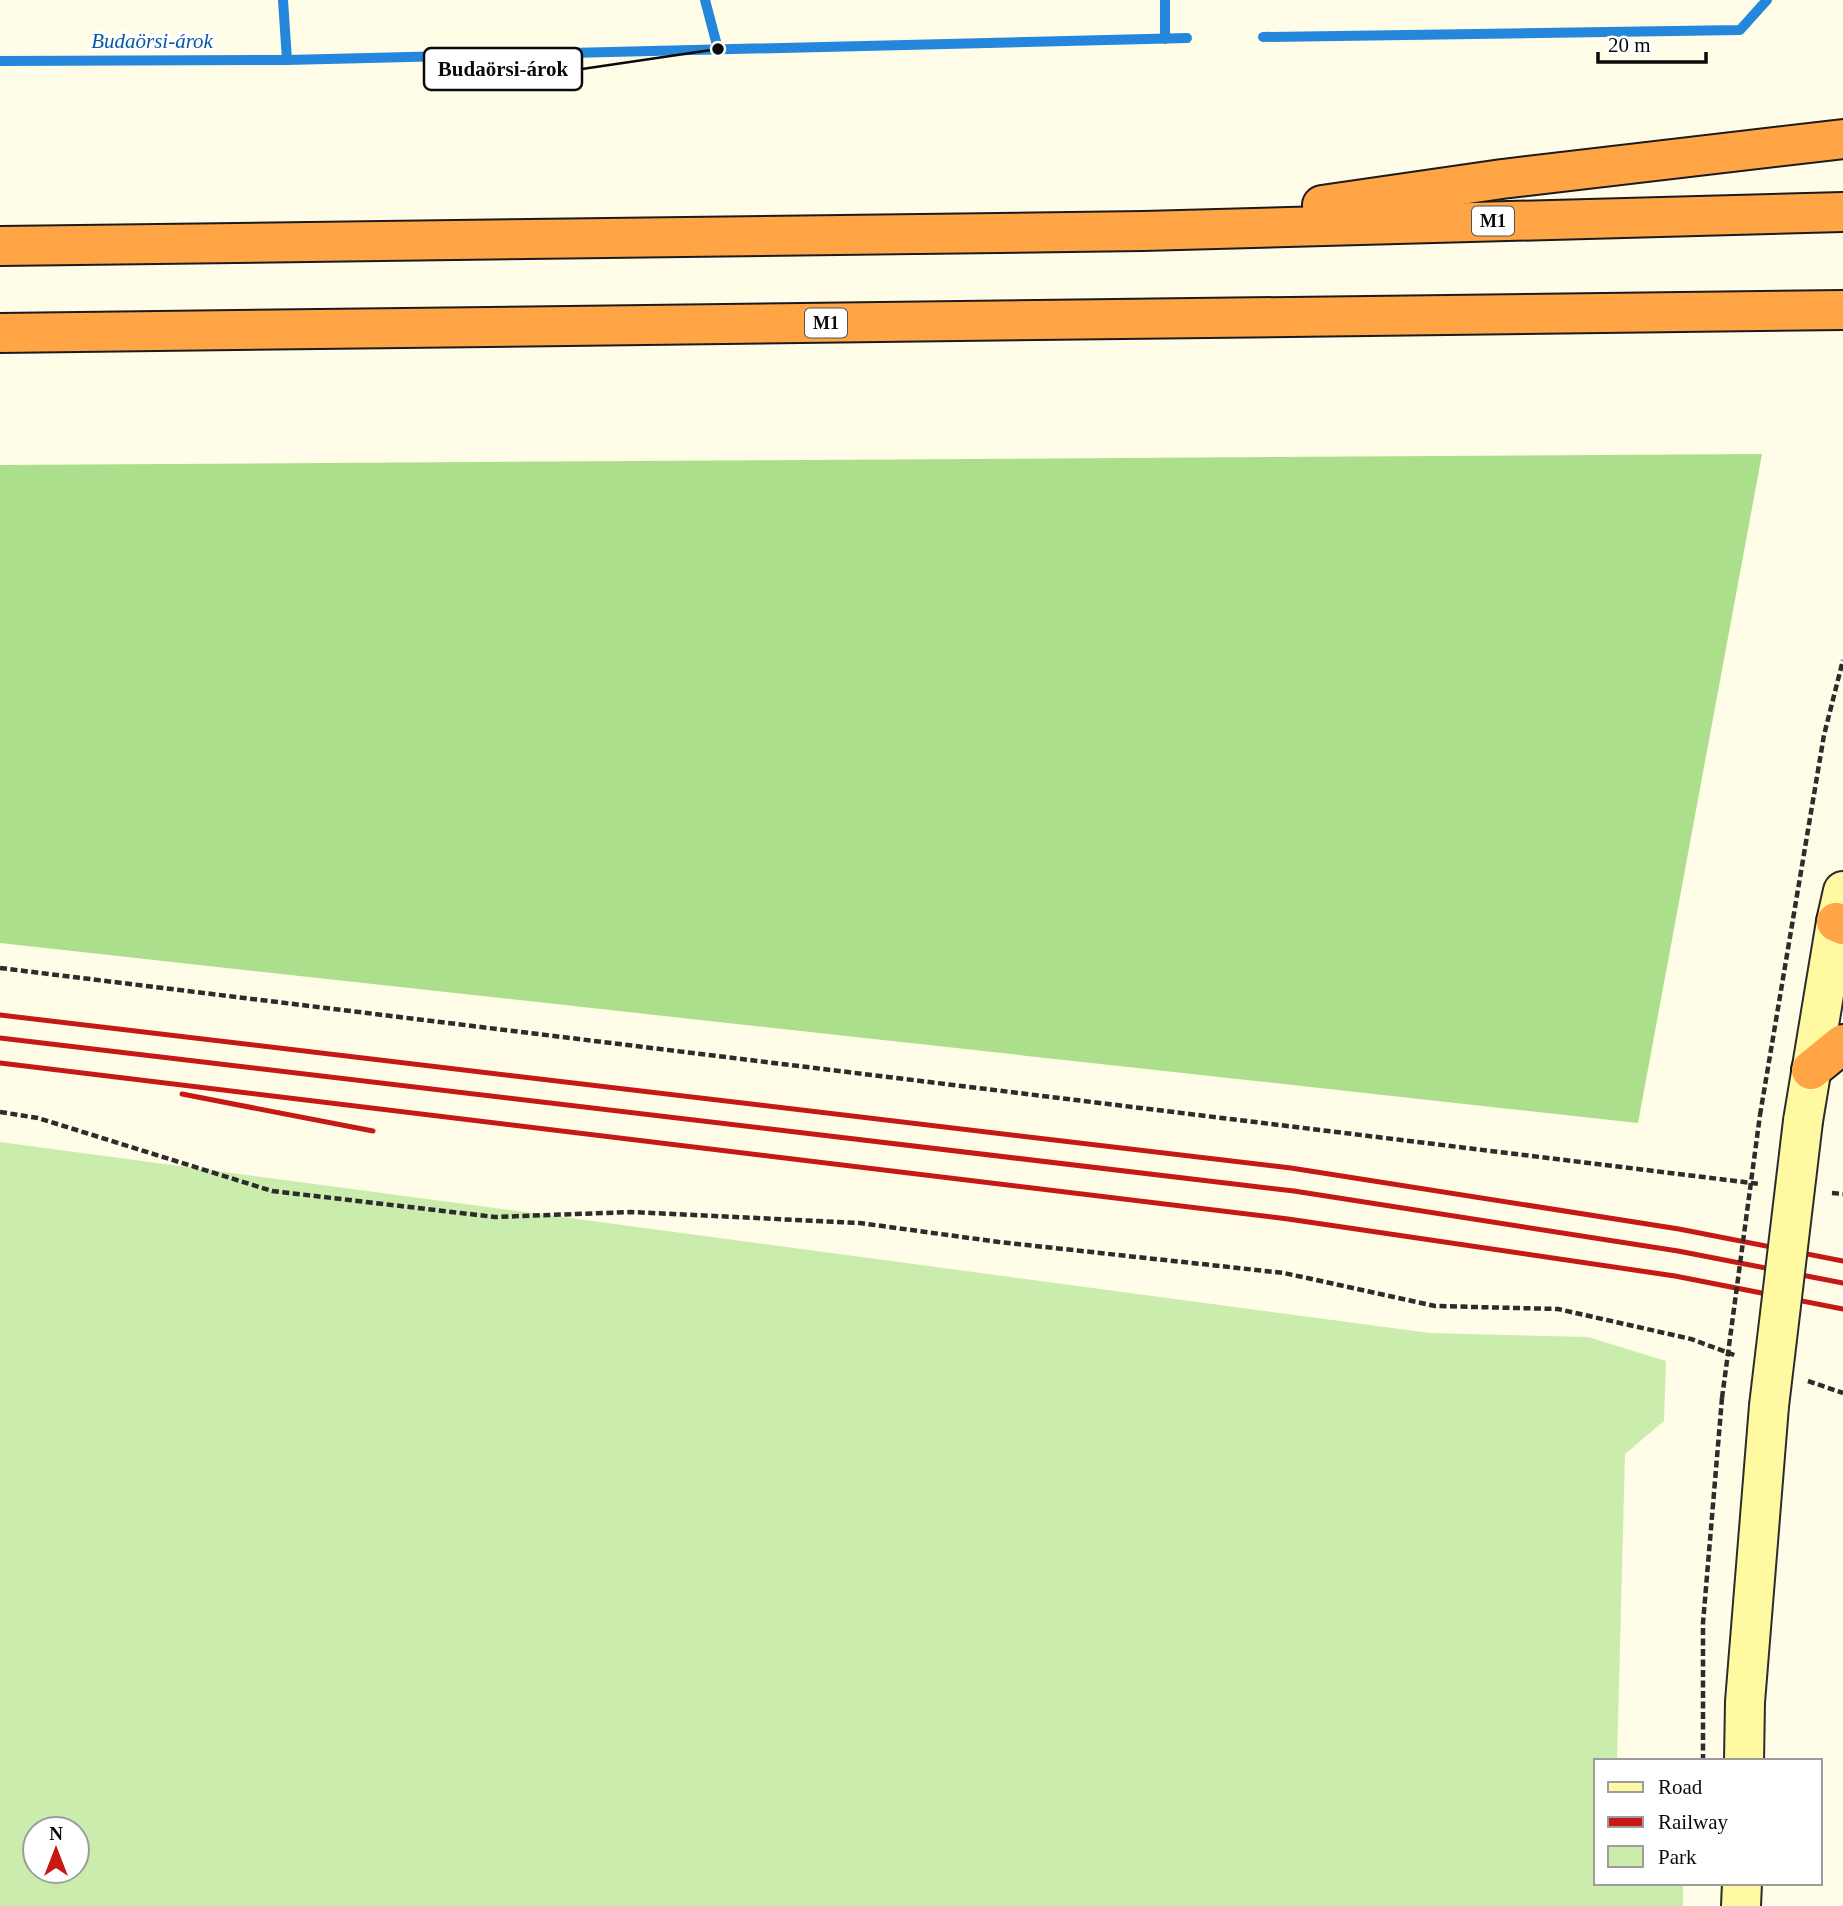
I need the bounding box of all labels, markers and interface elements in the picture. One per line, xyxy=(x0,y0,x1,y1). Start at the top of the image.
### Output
scale bar xyxy=(1598,21,1706,65)
water label: Budaörsi-árok xyxy=(91,29,214,53)
text: 20 m xyxy=(1608,33,1651,57)
callout: Budaörsi-árok xyxy=(424,48,582,90)
text: Budaörsi-árok xyxy=(438,57,568,81)
road number: M1 xyxy=(1472,206,1514,236)
road number: M1 xyxy=(805,309,847,338)
legend xyxy=(1594,1759,1822,1885)
text: Road xyxy=(1658,1775,1703,1799)
text: Railway xyxy=(1658,1810,1728,1834)
north arrow xyxy=(21,1815,91,1885)
text: N xyxy=(49,1823,63,1844)
text: Park xyxy=(1658,1845,1697,1869)

